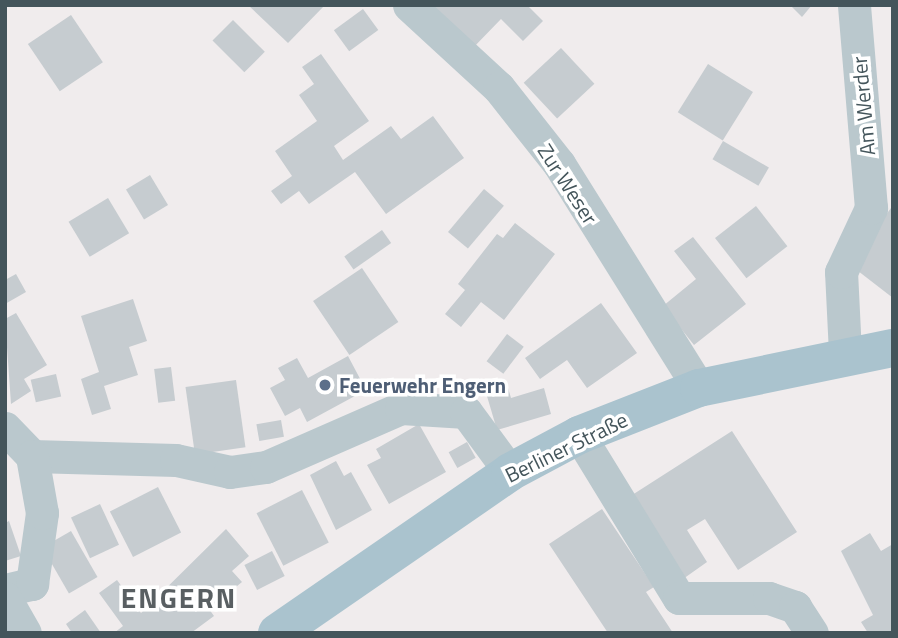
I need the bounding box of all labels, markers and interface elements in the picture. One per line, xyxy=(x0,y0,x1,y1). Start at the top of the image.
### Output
street label: Am Werder xyxy=(846,55,880,157)
street label: Zur Weser xyxy=(533,139,603,229)
place label: Feuerwehr Engern xyxy=(339,372,506,398)
marker: Feuerwehr Engern xyxy=(317,377,333,393)
street label: Berliner Straße xyxy=(501,407,631,487)
district label: ENGERN xyxy=(122,581,236,615)

